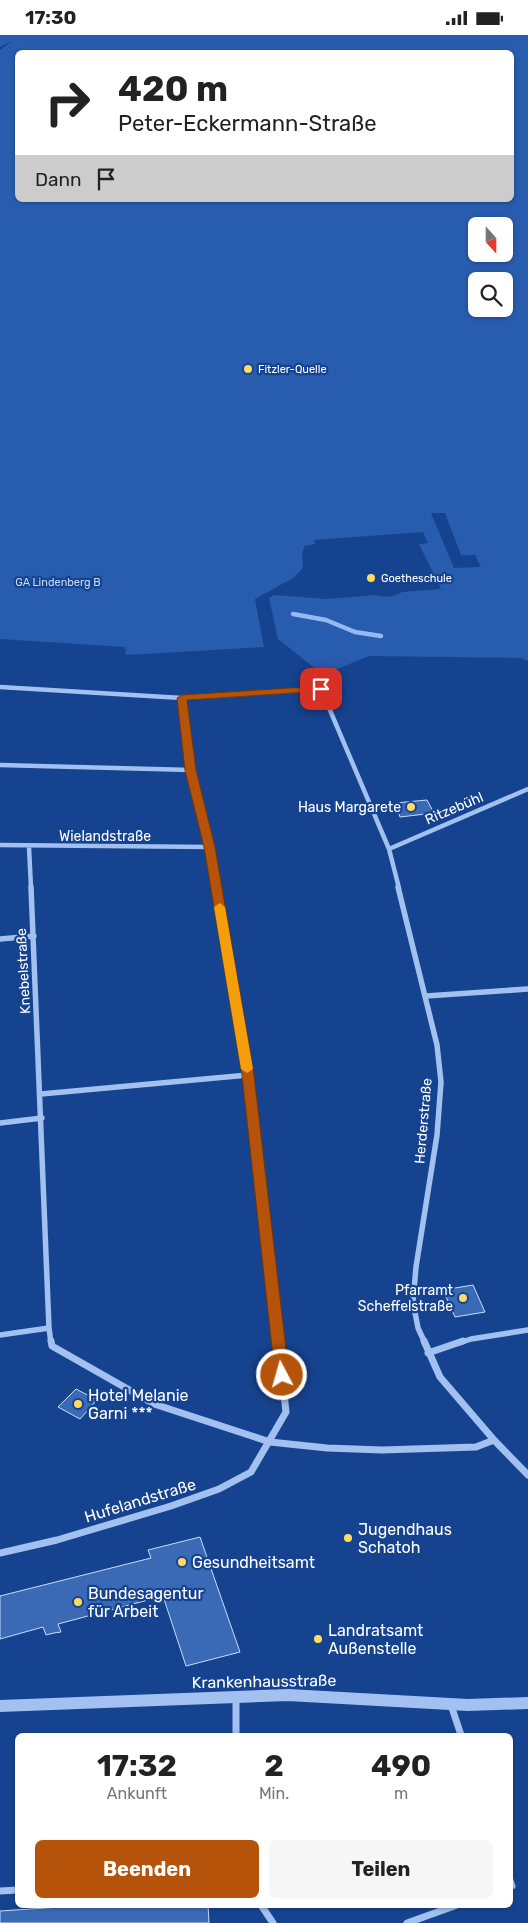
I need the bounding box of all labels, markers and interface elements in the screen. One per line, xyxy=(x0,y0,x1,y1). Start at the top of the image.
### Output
text: 17:30 xyxy=(25,6,76,29)
text: 420 m xyxy=(118,68,228,110)
icon: right xyxy=(35,70,100,135)
text: Peter-Eckermann-Straße xyxy=(118,110,377,137)
icon: arrive xyxy=(92,165,120,193)
text: Dann xyxy=(35,168,82,191)
north arrow xyxy=(468,217,512,263)
map controls xyxy=(468,217,513,317)
button: search xyxy=(468,272,513,317)
marker: Fitzler-Quelle xyxy=(242,363,254,375)
place label: Fitzler-Quelle xyxy=(258,363,327,376)
marker: Goetheschule xyxy=(365,572,377,584)
place label: Goetheschule xyxy=(381,572,452,585)
park label: GA Lindenberg B xyxy=(15,576,101,589)
pin xyxy=(300,668,342,710)
icon: arrive xyxy=(307,675,335,703)
street label: Ritzebühl xyxy=(423,789,486,828)
place label: Haus Margarete xyxy=(298,799,401,816)
marker: Haus Margarete xyxy=(405,801,417,813)
street label: Wielandstraße xyxy=(59,828,151,845)
street label: Knebelstraße xyxy=(13,927,34,1014)
street label: Herderstraße xyxy=(411,1077,436,1165)
place label: Pfarramt Scheffelstraße xyxy=(358,1282,454,1315)
marker: Pfarramt Scheffelstraße xyxy=(457,1292,469,1304)
position arrow xyxy=(255,1348,307,1400)
place label: Hotel Melanie Garni *** xyxy=(88,1386,189,1423)
marker: Hotel Melanie Garni *** xyxy=(72,1398,84,1410)
street label: Hufelandstraße xyxy=(82,1474,198,1526)
place label: Jugendhaus Schatoh xyxy=(358,1520,452,1557)
marker: Jugendhaus Schatoh xyxy=(342,1532,354,1544)
place label: Gesundheitsamt xyxy=(192,1553,315,1572)
marker: Gesundheitsamt xyxy=(176,1556,188,1568)
place label: Bundesagentur für Arbeit xyxy=(88,1584,204,1621)
marker: Bundesagentur für Arbeit xyxy=(72,1596,84,1608)
place label: Landratsamt Außenstelle xyxy=(328,1621,423,1658)
marker: Landratsamt Außenstelle xyxy=(312,1633,324,1645)
street label: Krankenhausstraße xyxy=(192,1671,336,1692)
text: 17:32 xyxy=(97,1748,177,1784)
text: 2 xyxy=(264,1748,284,1784)
text: 490 xyxy=(371,1748,431,1784)
text: Ankunft xyxy=(107,1784,167,1803)
text: Min. xyxy=(259,1784,289,1803)
text: m xyxy=(394,1784,408,1803)
button: Beenden xyxy=(35,1840,259,1898)
button: Teilen xyxy=(269,1840,493,1898)

